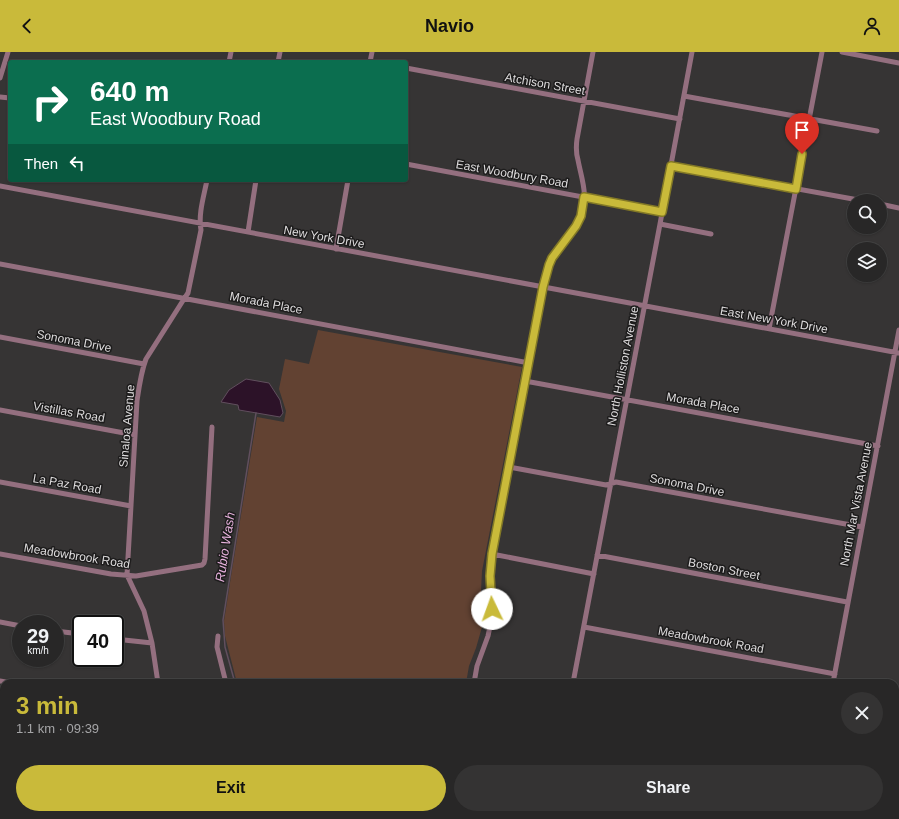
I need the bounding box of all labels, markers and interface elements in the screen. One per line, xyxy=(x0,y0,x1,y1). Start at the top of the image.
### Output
icon: back xyxy=(16,15,38,37)
icon: person xyxy=(861,15,883,37)
text: Navio xyxy=(425,16,474,36)
street label: Atchison Street xyxy=(504,70,587,98)
icon: right xyxy=(24,76,76,128)
text: 640 m xyxy=(90,76,169,107)
text: East Woodbury Road xyxy=(90,109,261,129)
pin xyxy=(785,113,819,154)
icon: arrive xyxy=(791,119,813,141)
icon: left xyxy=(66,152,88,174)
text: Then xyxy=(24,155,58,172)
street label: East Woodbury Road xyxy=(455,157,569,191)
map controls xyxy=(847,194,887,282)
button: search xyxy=(847,194,887,234)
street label: New York Drive xyxy=(282,223,366,251)
button: layers xyxy=(847,242,887,282)
street label: Morada Place xyxy=(228,289,304,317)
street label: East New York Drive xyxy=(719,304,829,336)
street label: North Holliston Avenue xyxy=(605,305,642,427)
street label: Sonoma Drive xyxy=(35,327,113,355)
street label: Sinaloa Avenue xyxy=(116,384,138,468)
street label: Morada Place xyxy=(665,390,741,416)
street label: Vistillas Road xyxy=(32,399,106,425)
street label: North Mar Vista Avenue xyxy=(837,440,875,567)
street label: La Paz Road xyxy=(32,471,102,497)
street label: Sonoma Drive xyxy=(648,471,726,499)
water label: Rubio Wash xyxy=(212,511,238,583)
street label: Meadowbrook Road xyxy=(23,541,131,571)
street label: Boston Street xyxy=(687,555,762,583)
position arrow xyxy=(471,588,513,630)
speed limit sign: 40 xyxy=(72,615,124,667)
street label: Meadowbrook Road xyxy=(657,624,765,656)
text: 29 xyxy=(27,625,49,647)
text: km/h xyxy=(27,645,49,656)
text: 3 min xyxy=(16,692,79,719)
button: close xyxy=(841,692,883,734)
text: 1.1 km · 09:39 xyxy=(16,721,99,736)
button: Exit xyxy=(16,765,446,811)
button: Share xyxy=(454,765,883,811)

